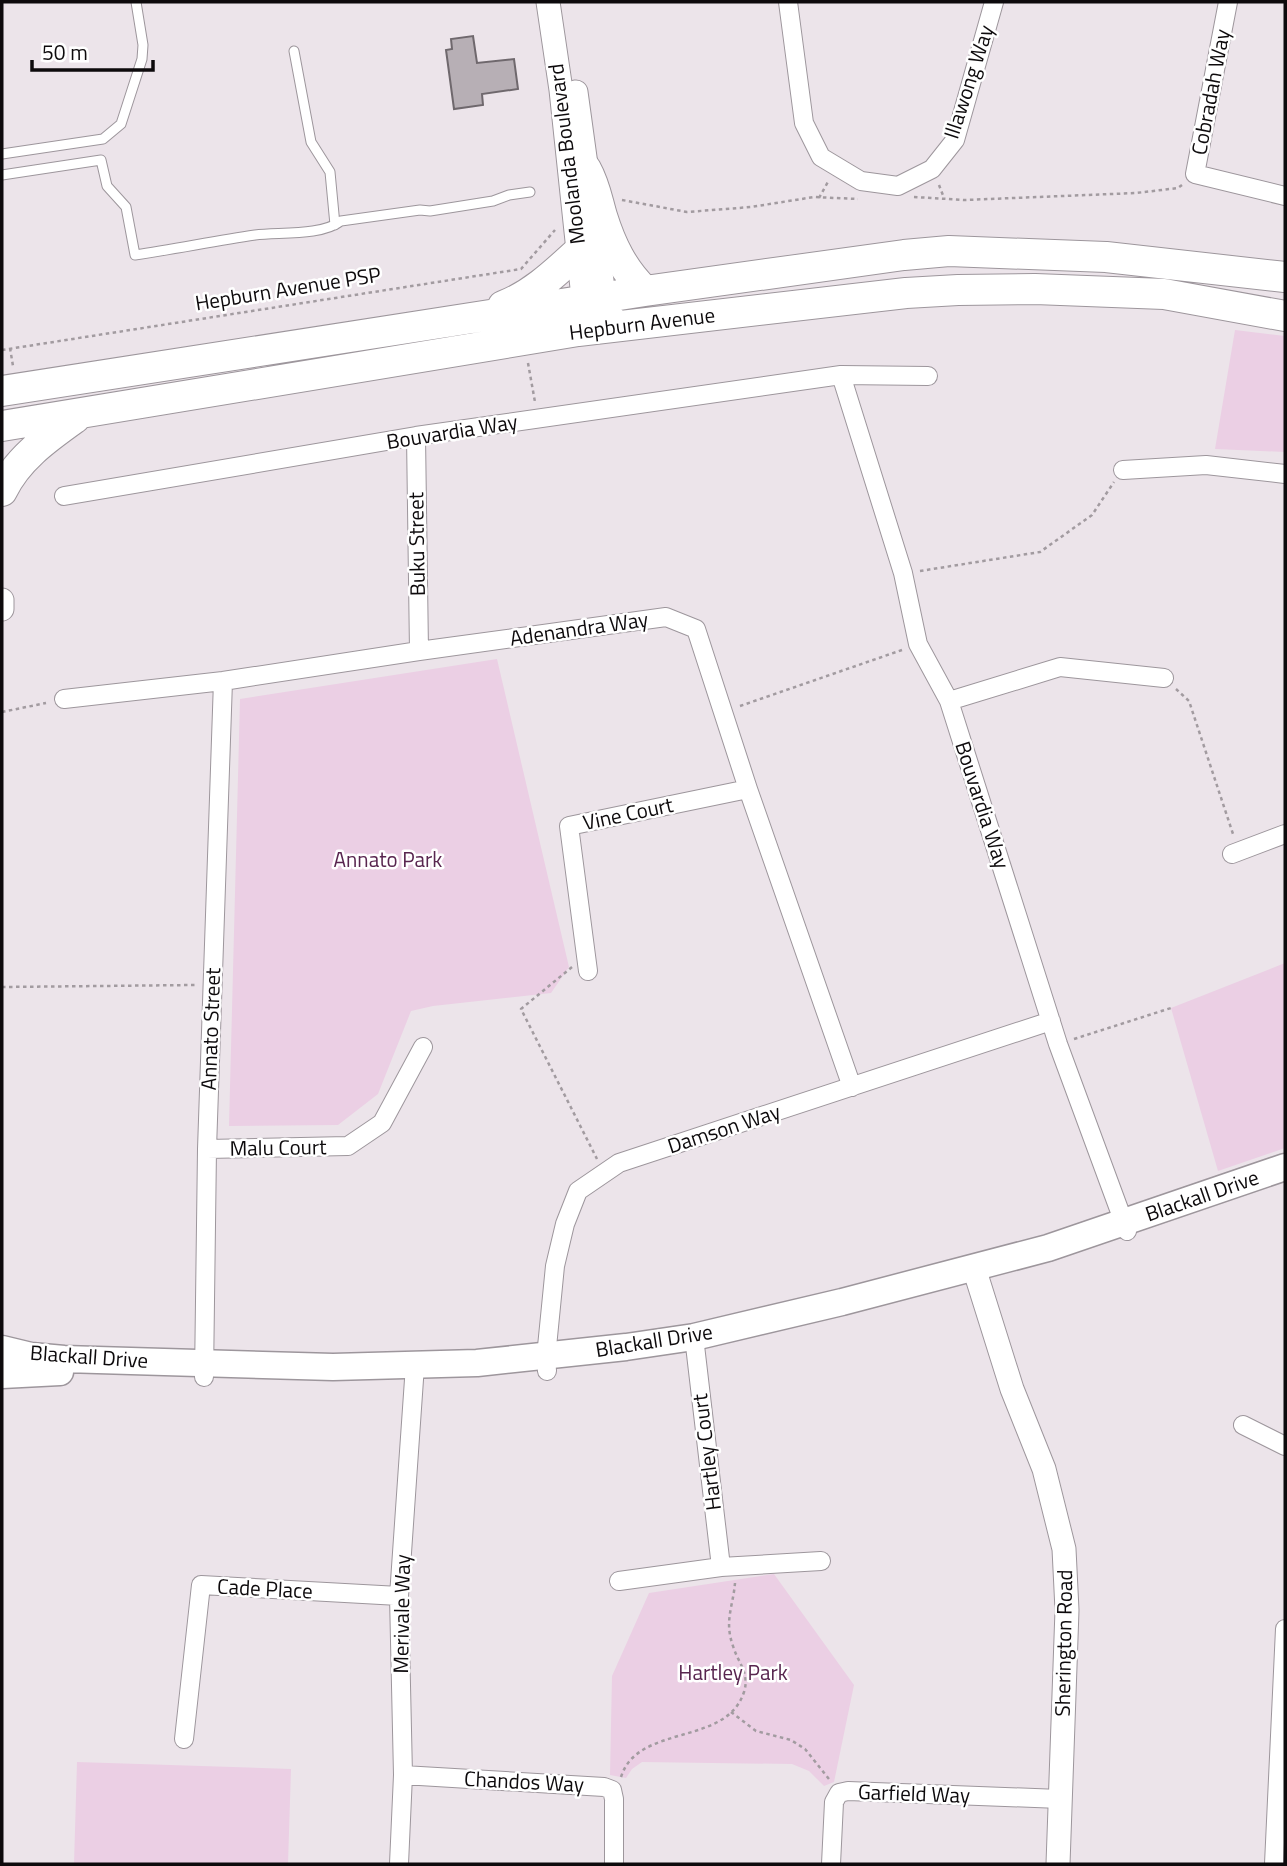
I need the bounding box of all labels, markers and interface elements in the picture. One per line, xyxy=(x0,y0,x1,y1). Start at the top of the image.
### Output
street label: Illawong Way xyxy=(935,21,1001,143)
street label: Cobradah Way xyxy=(1182,26,1238,157)
scale bar xyxy=(32,28,152,72)
text: 50 m xyxy=(42,36,88,68)
street label: Moolanda Boulevard xyxy=(539,62,593,246)
street label: Hepburn Avenue PSP xyxy=(193,258,383,318)
street label: Hepburn Avenue xyxy=(567,298,717,348)
street label: Bouvardia Way xyxy=(384,405,520,457)
street label: Buku Street xyxy=(399,491,433,596)
street label: Adenandra Way xyxy=(508,602,650,654)
street label: Bouvardia Way xyxy=(947,737,1019,873)
street label: Vine Court xyxy=(580,788,676,838)
park label: Annato Park xyxy=(334,843,442,875)
street label: Annato Street xyxy=(192,966,228,1091)
street label: Damson Way xyxy=(663,1095,784,1161)
street label: Malu Court xyxy=(229,1130,327,1164)
street label: Blackall Drive xyxy=(1141,1161,1263,1229)
street label: Blackall Drive xyxy=(593,1315,715,1365)
street label: Blackall Drive xyxy=(29,1336,149,1376)
street label: Hartley Court xyxy=(683,1391,729,1512)
street label: Merivale Way xyxy=(384,1554,418,1674)
street label: Sherington Road xyxy=(1046,1569,1080,1717)
street label: Cade Place xyxy=(216,1570,314,1606)
park label: Hartley Park xyxy=(678,1656,788,1688)
street label: Chandos Way xyxy=(463,1762,585,1800)
street label: Garfield Way xyxy=(857,1775,971,1811)

